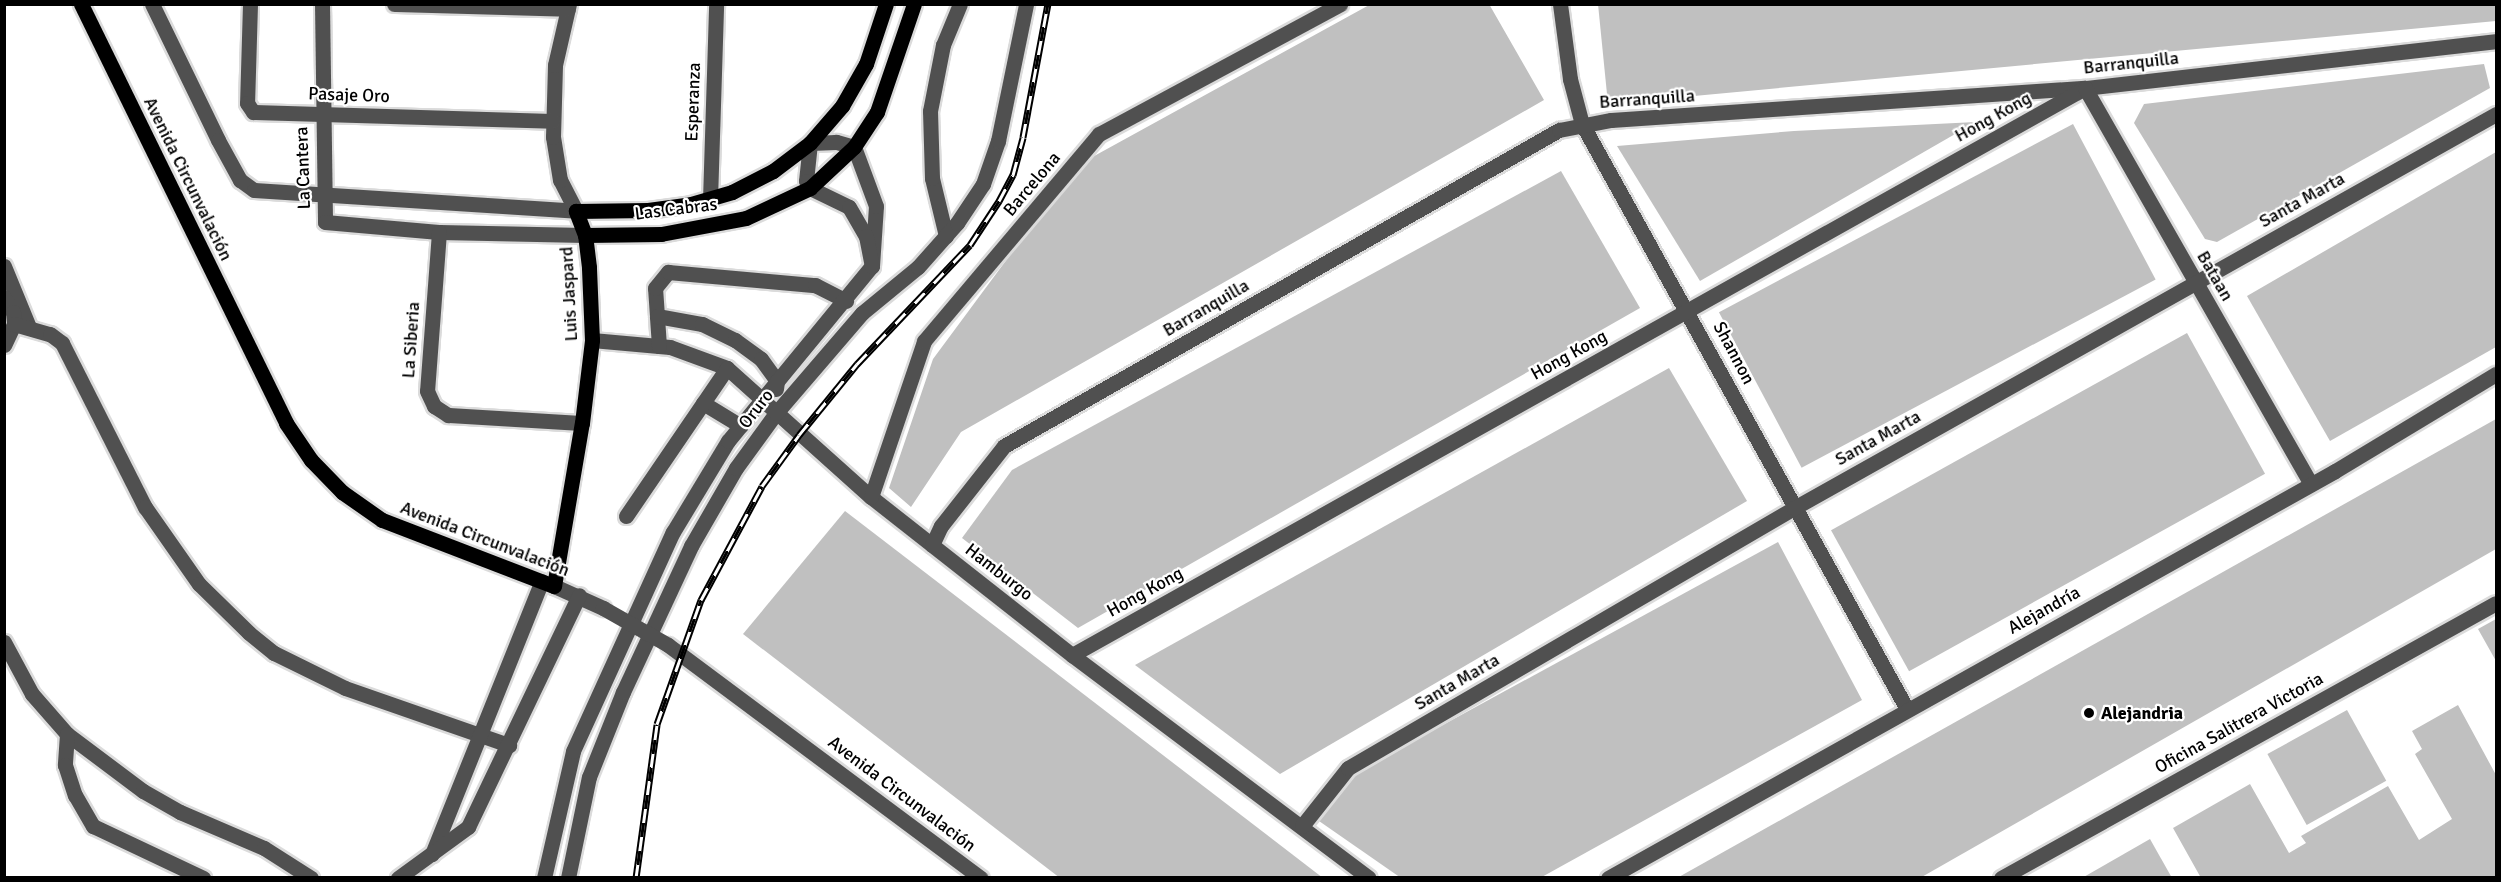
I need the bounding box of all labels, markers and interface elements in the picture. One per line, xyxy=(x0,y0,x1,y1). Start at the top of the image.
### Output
street label: Barranquilla xyxy=(2082,47,2180,79)
street label: Esperanza xyxy=(681,62,705,142)
street label: Pasaje Oro xyxy=(308,83,390,107)
street label: Barranquilla xyxy=(1598,85,1696,113)
street label: Hong Kong xyxy=(1951,87,2035,147)
street label: Avenida Circunvalación xyxy=(139,94,237,264)
street label: La Cantera xyxy=(291,126,315,210)
street label: Barcelona xyxy=(999,148,1065,220)
street label: Santa Marta xyxy=(2255,168,2349,232)
street label: Las Cabras xyxy=(633,193,719,225)
street label: Luis Jaspard xyxy=(556,246,582,342)
street label: Bataan xyxy=(2192,247,2238,305)
street label: Barranquilla xyxy=(1159,275,1253,341)
street label: La Siberia xyxy=(398,301,424,379)
street label: Shannon xyxy=(1709,318,1759,388)
street label: Hong Kong xyxy=(1527,325,1611,385)
street label: Oruro xyxy=(734,385,778,433)
street label: Santa Marta xyxy=(1831,406,1925,470)
street label: Avenida Circunvalación xyxy=(397,497,573,581)
street label: Hamburgo xyxy=(961,539,1037,605)
street label: Hong Kong xyxy=(1103,562,1187,622)
street label: Alejandría xyxy=(2004,581,2084,639)
street label: Santa Marta xyxy=(1411,649,1503,715)
street label: Oficina Salitrera Victoria xyxy=(2151,668,2327,778)
place label: Alejandria xyxy=(2101,702,2183,724)
marker: Alejandria xyxy=(2082,706,2096,720)
street label: Avenida Circunvalación xyxy=(824,731,980,857)

